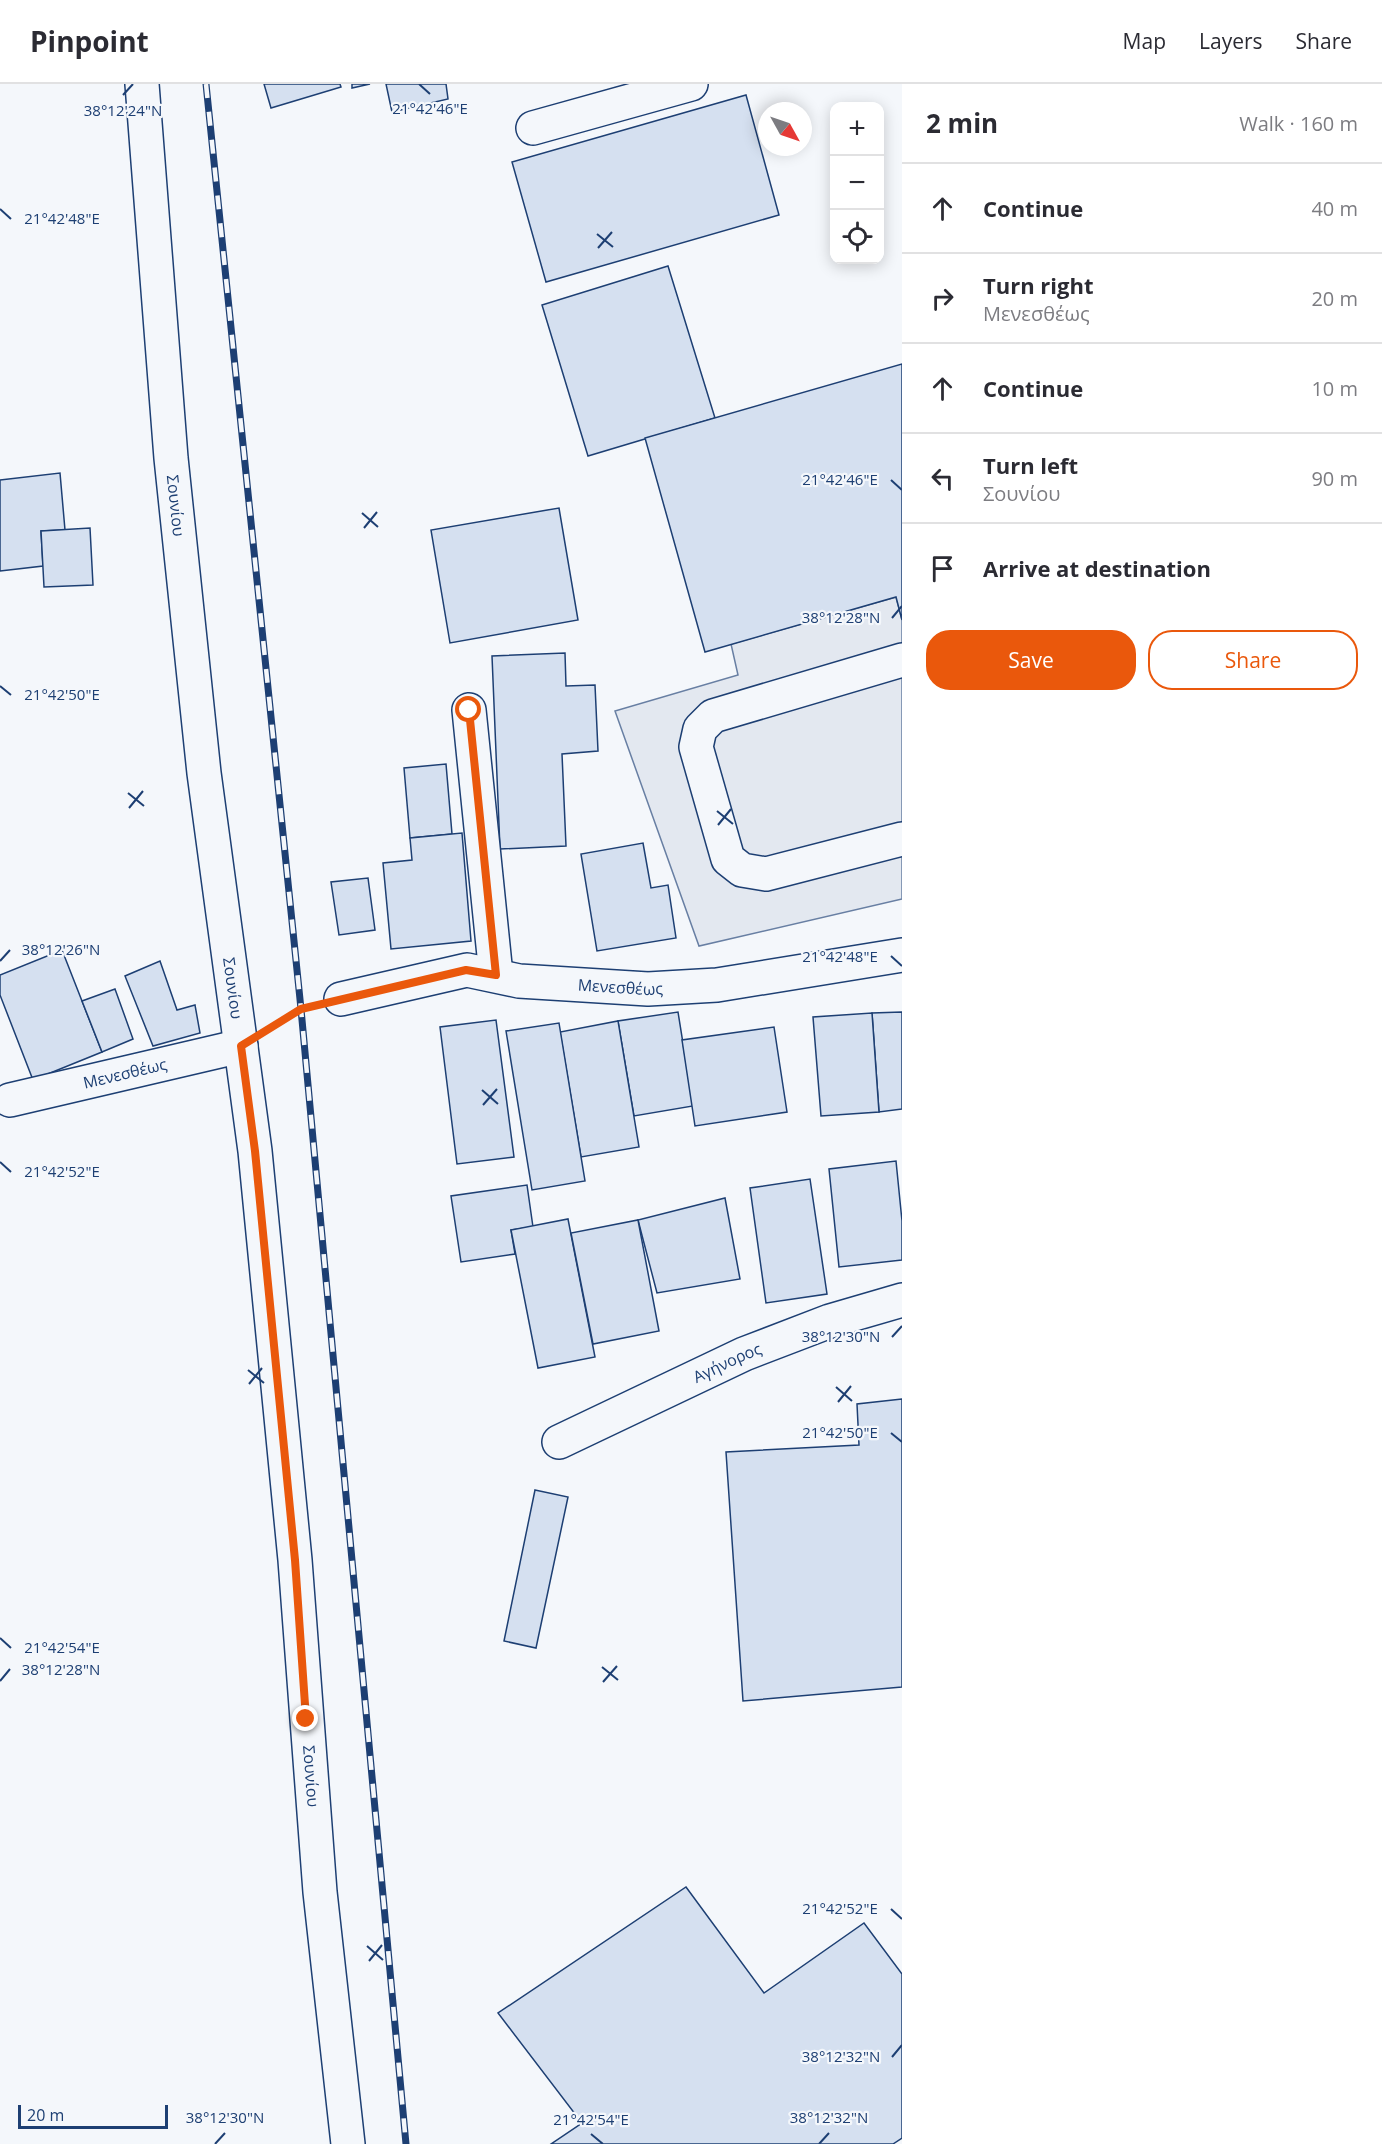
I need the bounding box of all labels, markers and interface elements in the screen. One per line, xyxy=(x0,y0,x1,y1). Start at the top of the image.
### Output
text: Pinpoint xyxy=(30,22,149,60)
text: Map xyxy=(1123,27,1166,55)
text: Layers xyxy=(1199,27,1263,55)
text: Share xyxy=(1296,27,1352,55)
text: 21°42'46"E xyxy=(392,98,468,118)
text: 38°12'24"N xyxy=(84,100,162,120)
north arrow xyxy=(758,102,812,156)
map controls xyxy=(830,102,884,264)
button: + xyxy=(830,102,884,156)
text: 2 min xyxy=(926,105,998,141)
text: Walk · 160 m xyxy=(1239,110,1358,137)
button: − xyxy=(830,156,884,210)
icon: ahead xyxy=(926,192,959,225)
text: Continue xyxy=(983,193,1083,223)
text: 40 m xyxy=(1311,195,1358,222)
text: 21°42'48"E xyxy=(24,208,100,228)
button: locate xyxy=(830,210,884,264)
text: Turn right xyxy=(983,270,1094,300)
icon: right xyxy=(926,282,959,315)
text: 20 m xyxy=(1311,285,1358,312)
text: Μενεσθέως xyxy=(983,300,1090,327)
icon: ahead xyxy=(926,372,959,405)
text: Continue xyxy=(983,373,1083,403)
text: 10 m xyxy=(1311,375,1358,402)
text: Turn left xyxy=(983,450,1078,480)
icon: left xyxy=(926,462,959,495)
text: 90 m xyxy=(1311,465,1358,492)
text: 21°42'46"E xyxy=(802,469,878,489)
street label: Σουνίου xyxy=(162,474,190,538)
text: Σουνίου xyxy=(983,480,1060,507)
icon: arrive xyxy=(926,552,959,585)
text: Arrive at destination xyxy=(983,553,1211,583)
text: 38°12'28"N xyxy=(802,607,880,627)
button: Save xyxy=(926,630,1136,690)
button: Share xyxy=(1148,630,1358,690)
text: 21°42'50"E xyxy=(24,684,100,704)
route start xyxy=(455,696,481,722)
text: 38°12'26"N xyxy=(22,939,100,959)
text: 21°42'48"E xyxy=(802,946,878,966)
street label: Σουνίου xyxy=(218,956,248,1020)
street label: Μενεσθέως xyxy=(577,974,664,1000)
street label: Μενεσθέως xyxy=(81,1053,169,1094)
text: 21°42'52"E xyxy=(24,1161,100,1181)
text: 38°12'30"N xyxy=(802,1326,880,1346)
street label: Αγήνορος xyxy=(689,1337,765,1388)
text: 21°42'50"E xyxy=(802,1422,878,1442)
text: 21°42'54"E xyxy=(24,1637,100,1657)
text: 38°12'28"N xyxy=(22,1659,100,1679)
route end xyxy=(292,1705,318,1731)
street label: Σουνίου xyxy=(298,1744,325,1808)
text: 21°42'52"E xyxy=(802,1898,878,1918)
text: 38°12'32"N xyxy=(802,2046,880,2066)
scale bar xyxy=(18,2102,168,2130)
text: 20 m xyxy=(27,2104,64,2126)
text: 38°12'30"N xyxy=(186,2107,264,2127)
text: 38°12'32"N xyxy=(790,2107,868,2127)
text: 21°42'54"E xyxy=(553,2109,629,2129)

